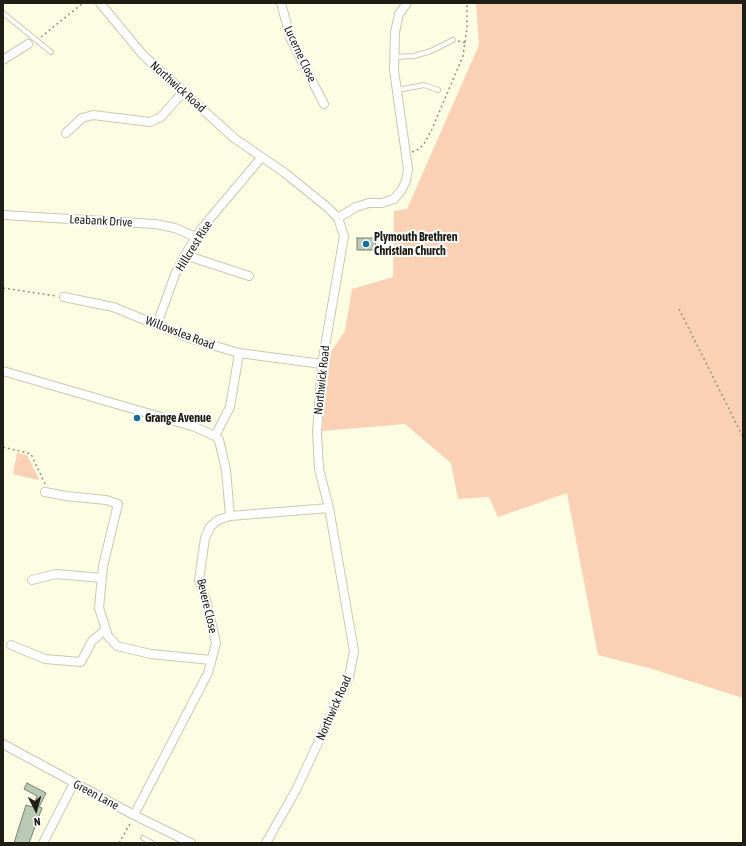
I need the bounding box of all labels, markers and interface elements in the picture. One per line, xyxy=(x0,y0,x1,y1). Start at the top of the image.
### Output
street label: Lucerne Close xyxy=(281,24,319,84)
street label: Northwick Road xyxy=(147,58,209,116)
street label: Leabank Drive xyxy=(69,212,133,230)
street label: Hillcrest Rise xyxy=(173,218,215,274)
place label: Plymouth Brethren Christian Church xyxy=(374,230,458,258)
marker: Plymouth Brethren Christian Church xyxy=(361,239,371,249)
street label: Willowslea Road xyxy=(143,313,217,353)
street label: Northwick Road xyxy=(311,345,333,415)
place label: Grange Avenue xyxy=(145,411,211,425)
marker: Grange Avenue xyxy=(132,413,142,423)
street label: Bevere Close xyxy=(194,577,220,635)
street label: Northwick Road xyxy=(313,673,355,743)
street label: Green Lane xyxy=(71,777,121,813)
north arrow xyxy=(16,790,56,830)
text: N xyxy=(33,816,41,828)

